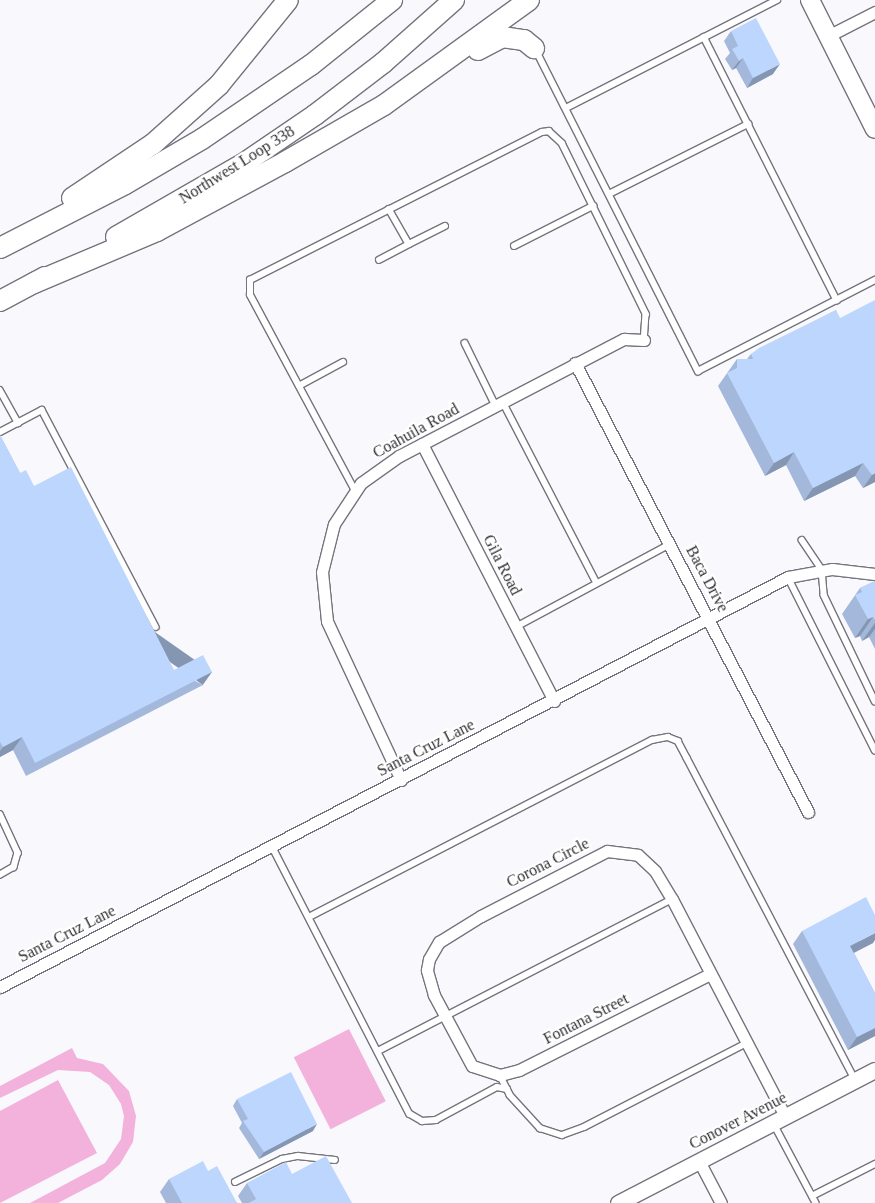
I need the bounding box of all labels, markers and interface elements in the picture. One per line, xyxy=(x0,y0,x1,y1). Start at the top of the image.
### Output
street label: Northwest Loop 338 xyxy=(176,122,298,208)
street label: Coahuila Road xyxy=(370,399,462,463)
street label: Gila Road xyxy=(479,532,525,598)
street label: Baca Drive xyxy=(682,543,732,615)
street label: Santa Cruz Lane xyxy=(374,715,478,781)
street label: Corona Circle xyxy=(503,834,593,892)
street label: Santa Cruz Lane xyxy=(15,901,119,967)
street label: Fontana Street xyxy=(540,989,632,1049)
street label: Conover Avenue xyxy=(686,1088,790,1154)

